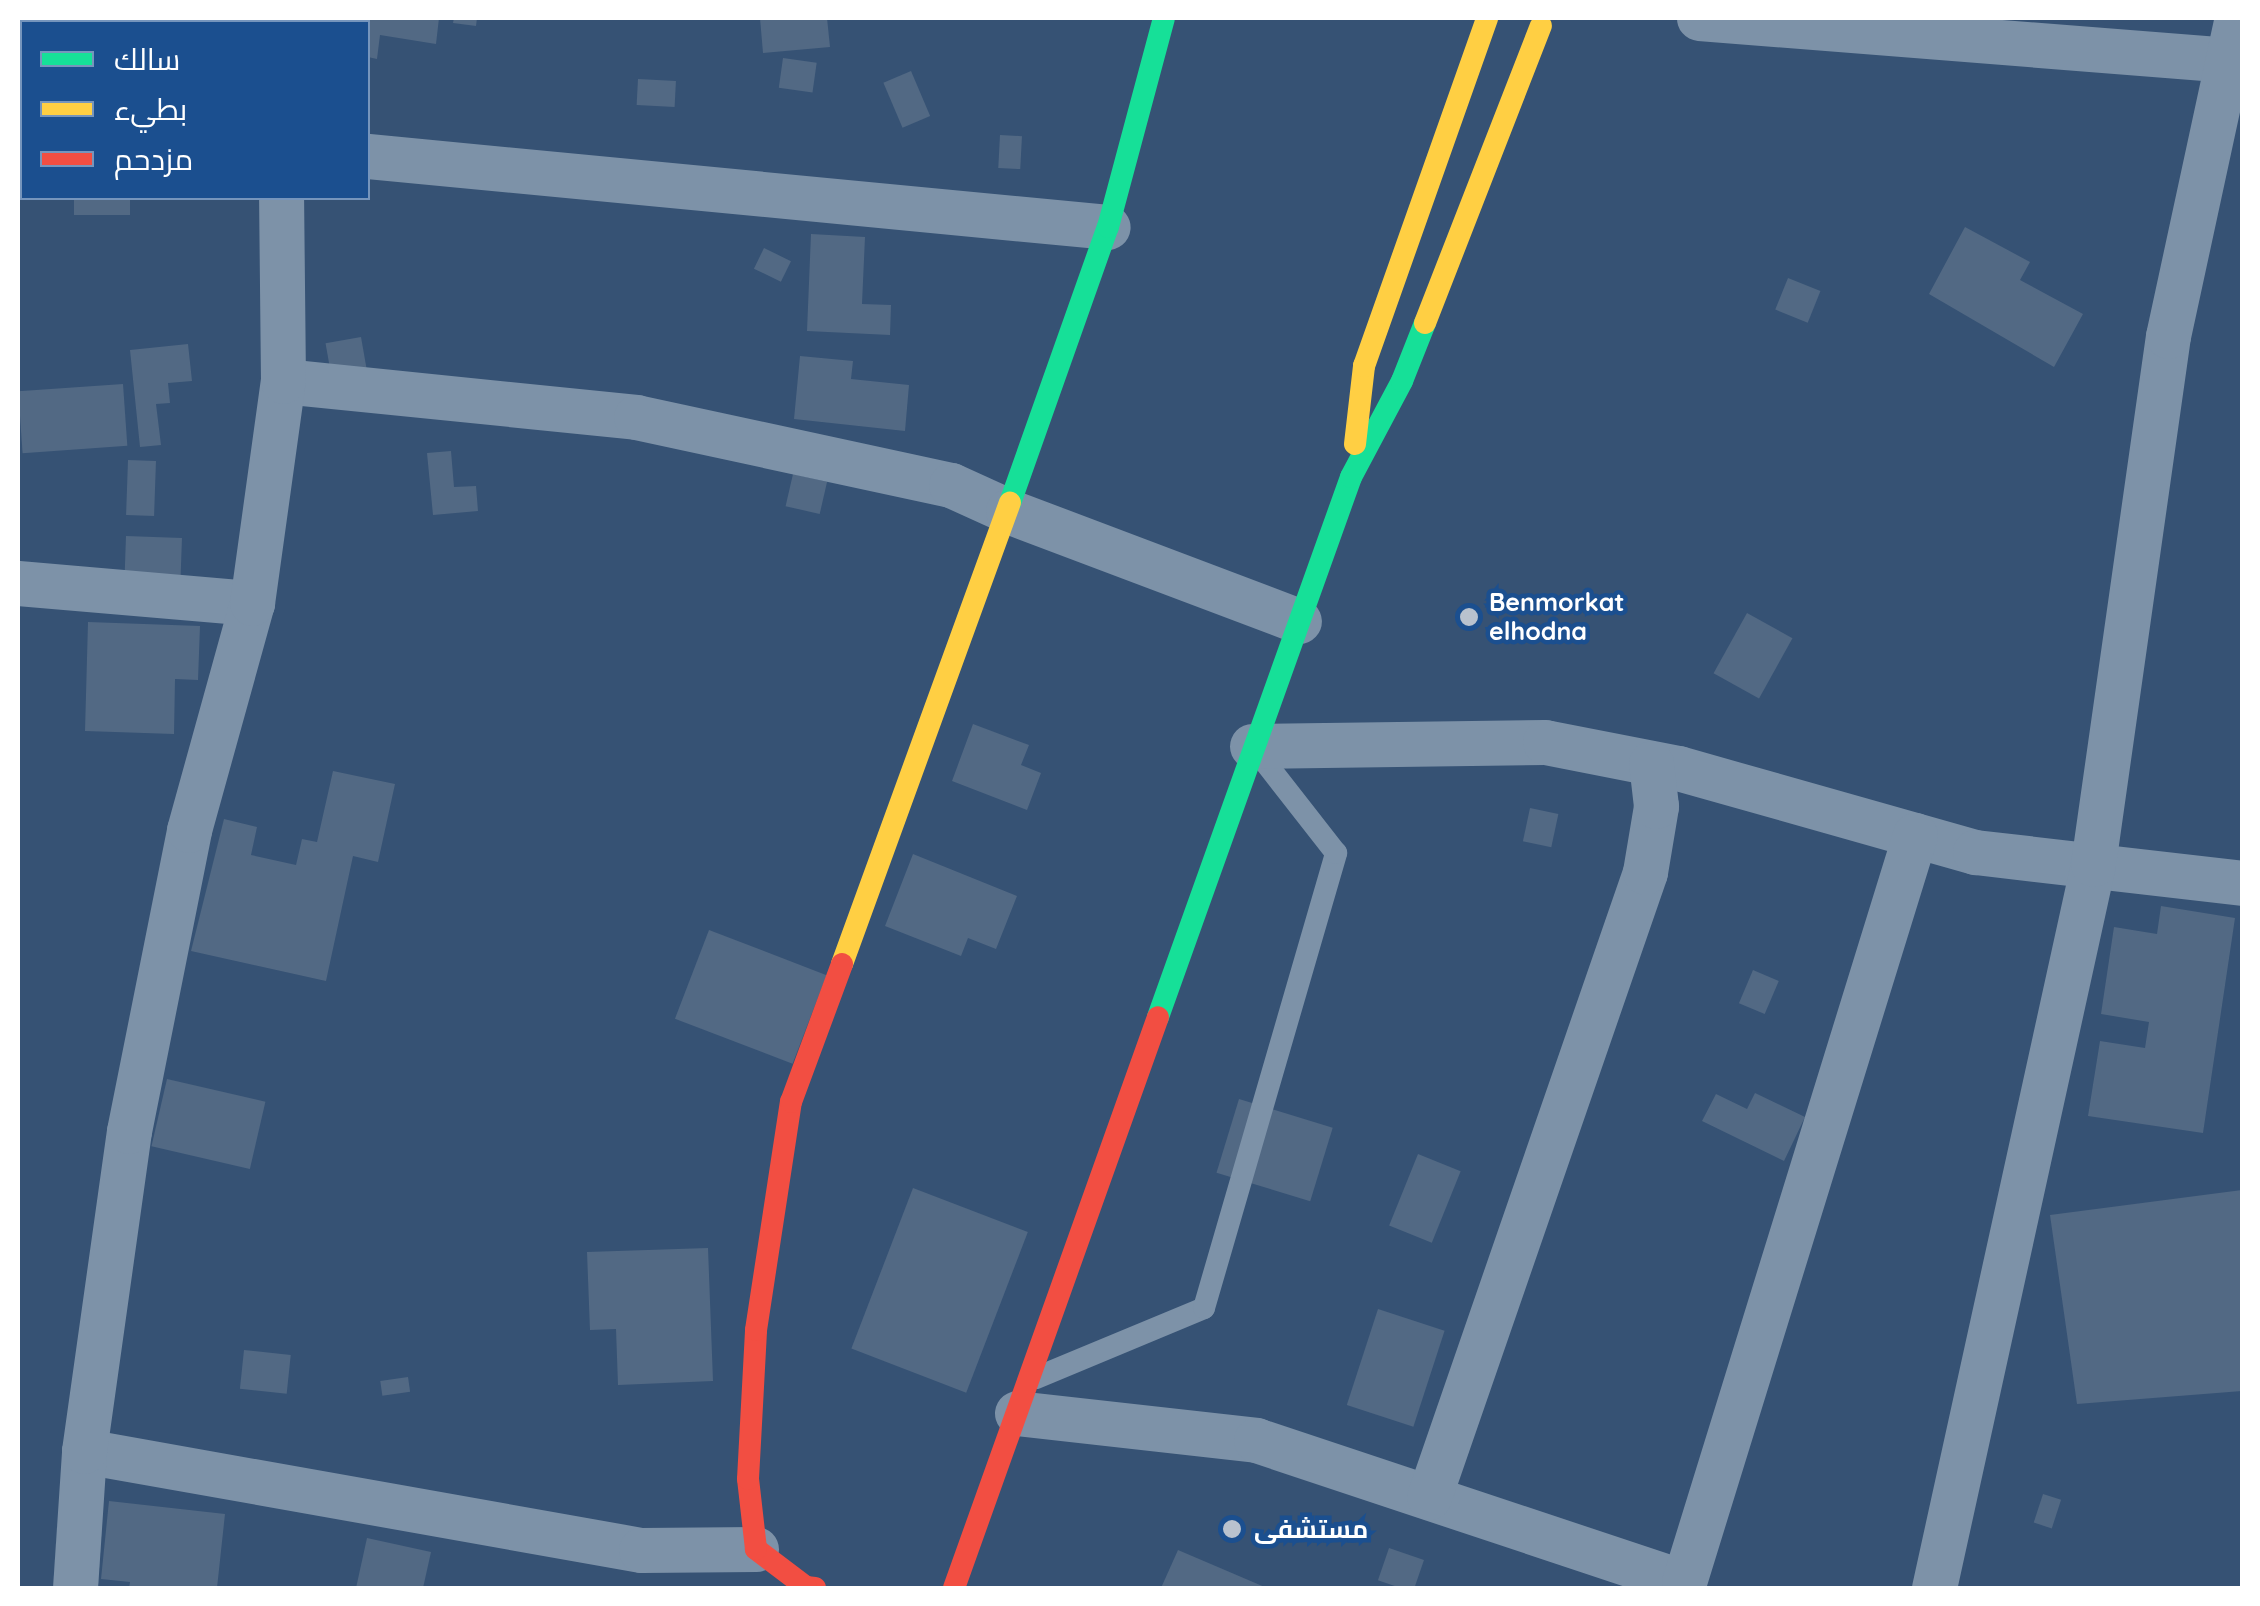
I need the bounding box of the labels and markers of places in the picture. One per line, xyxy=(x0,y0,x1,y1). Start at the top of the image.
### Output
place label: Benmorkat elhodna xyxy=(1489,588,1625,647)
marker: Benmorkat elhodna xyxy=(1458,606,1480,628)
place label: مستشفى xyxy=(1254,1514,1368,1544)
marker: مستشفى xyxy=(1219,1516,1245,1542)

